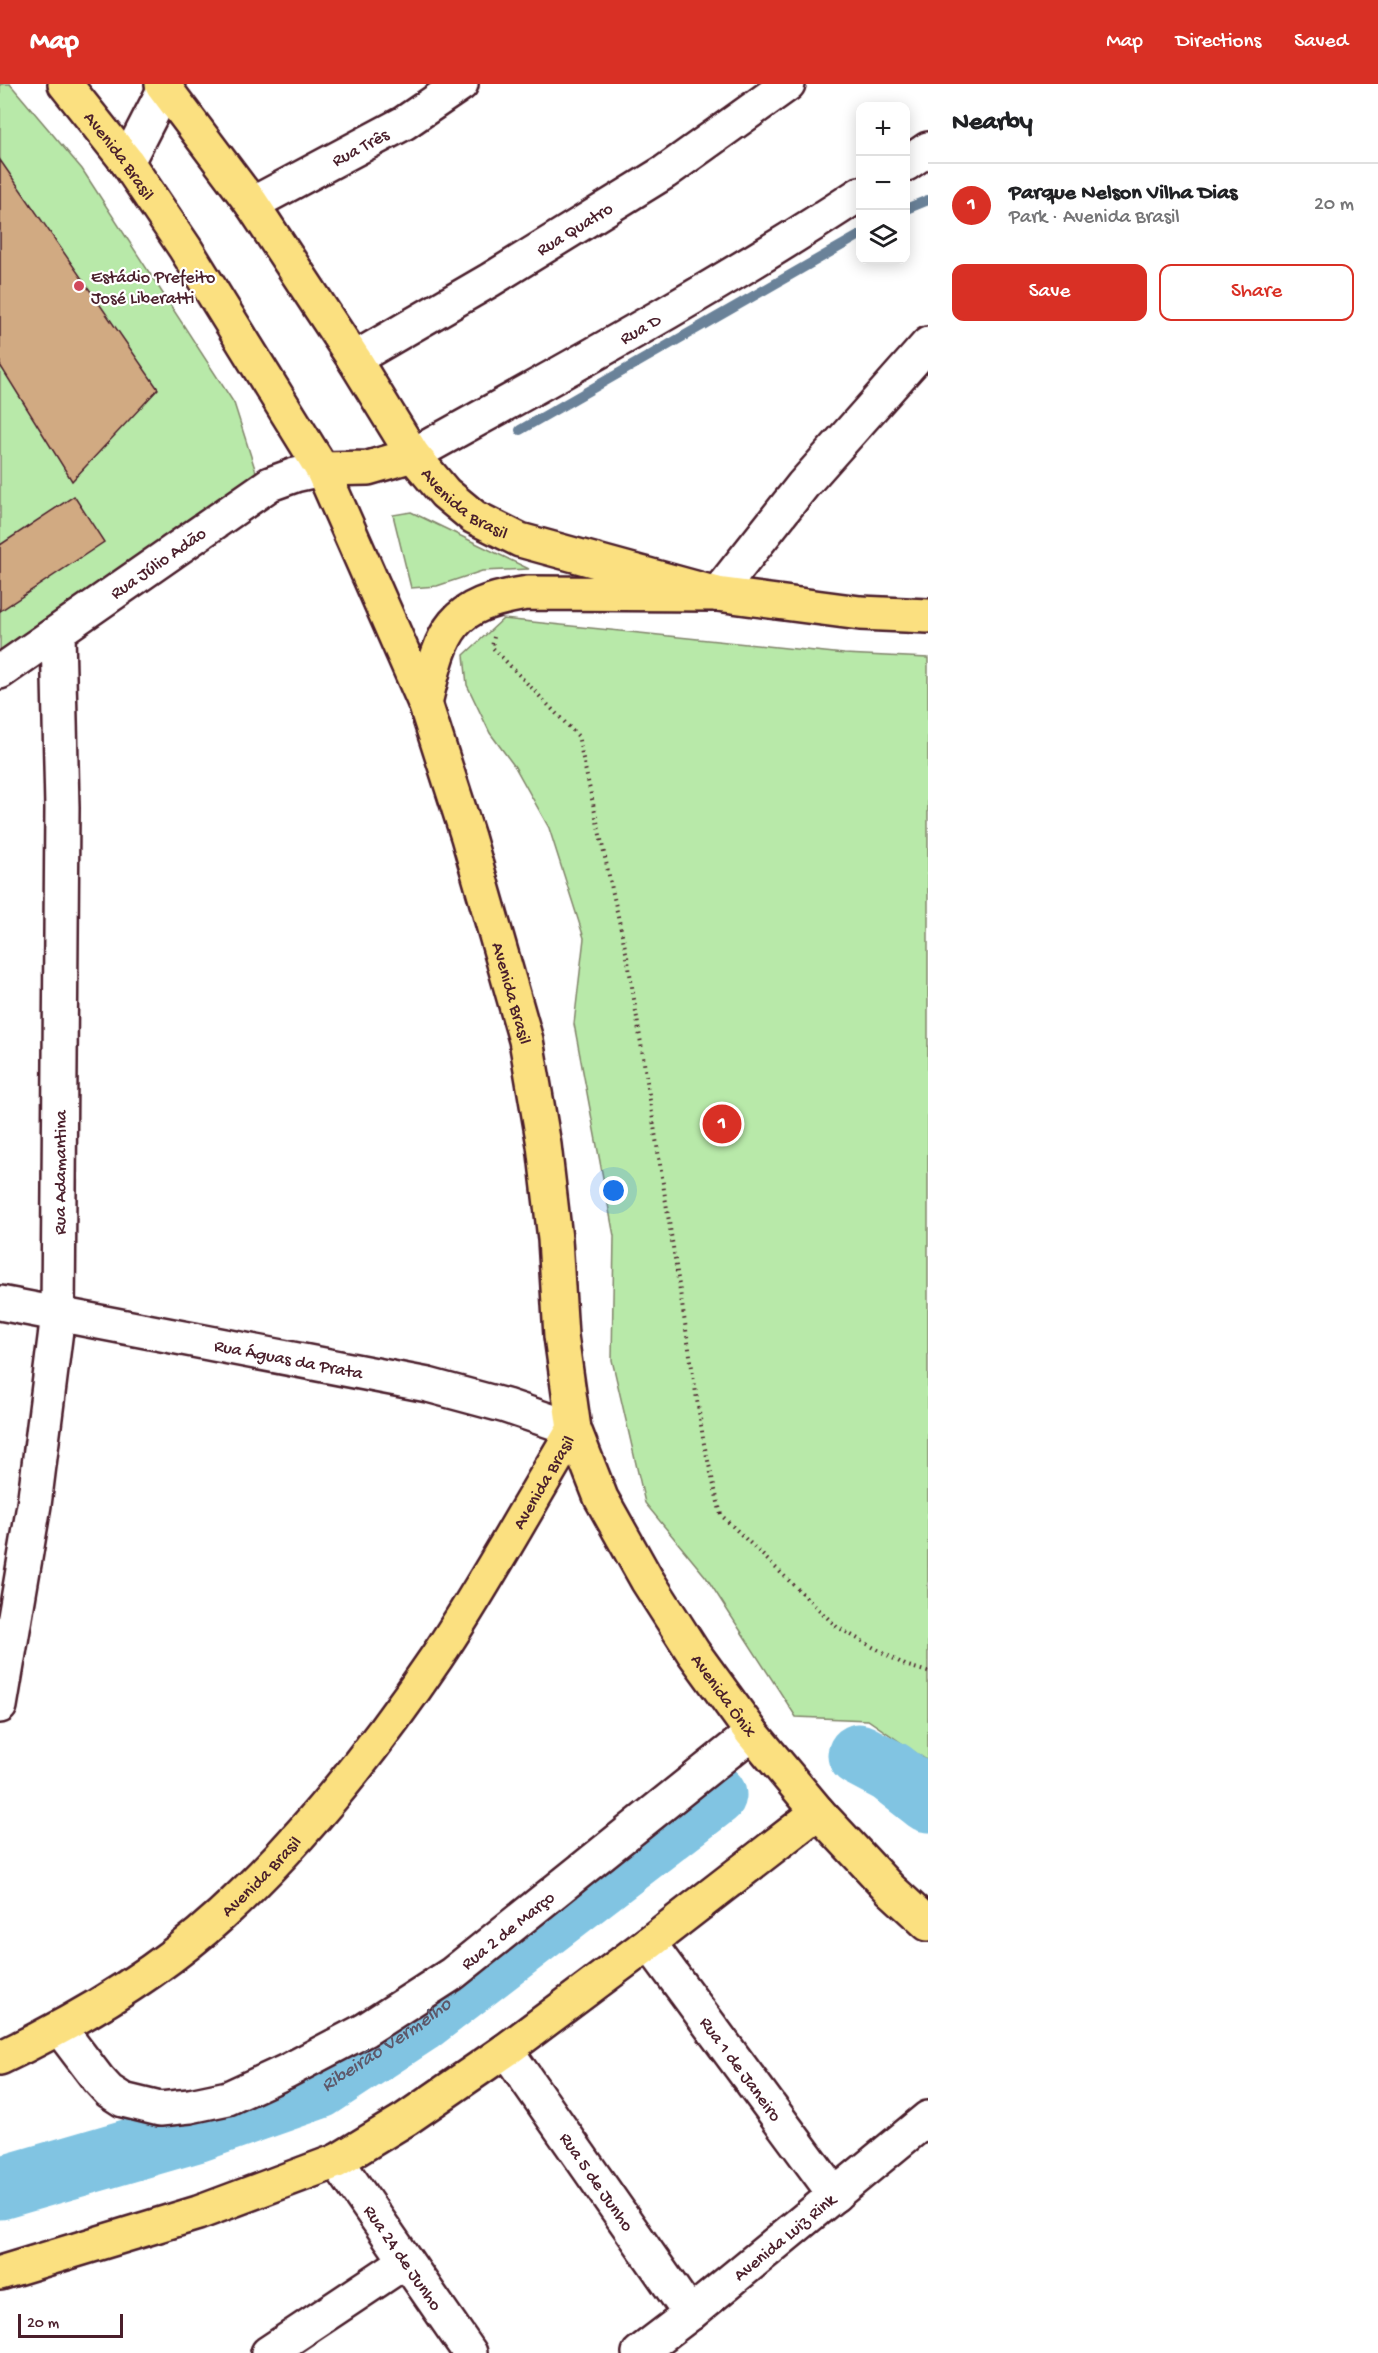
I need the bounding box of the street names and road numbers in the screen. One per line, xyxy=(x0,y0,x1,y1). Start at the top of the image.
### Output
street label: Avenida Brasil xyxy=(78,108,158,205)
street label: Rua Três xyxy=(329,124,394,173)
street label: Rua Quatro xyxy=(533,199,617,262)
street label: Rua D xyxy=(617,310,666,350)
street label: Avenida Brasil xyxy=(415,464,511,545)
street label: Rua Júlio Adão xyxy=(107,524,211,605)
street label: Avenida Brasil xyxy=(486,940,535,1046)
street label: Rua Adamantina xyxy=(51,1109,73,1235)
street label: Rua Águas da Prata xyxy=(212,1336,365,1385)
street label: Avenida Brasil xyxy=(509,1432,581,1534)
street label: Avenida Ônix xyxy=(685,1651,760,1743)
street label: Avenida Brasil xyxy=(218,1833,307,1922)
street label: Rua 2 de Março xyxy=(458,1888,560,1975)
street label: Rua 1 de Janeiro xyxy=(694,2014,785,2126)
street label: Rua 5 de Junho xyxy=(554,2129,637,2236)
street label: Avenida Luiz Rink xyxy=(730,2189,843,2287)
street label: Rua 24 de Junho xyxy=(358,2202,445,2315)

